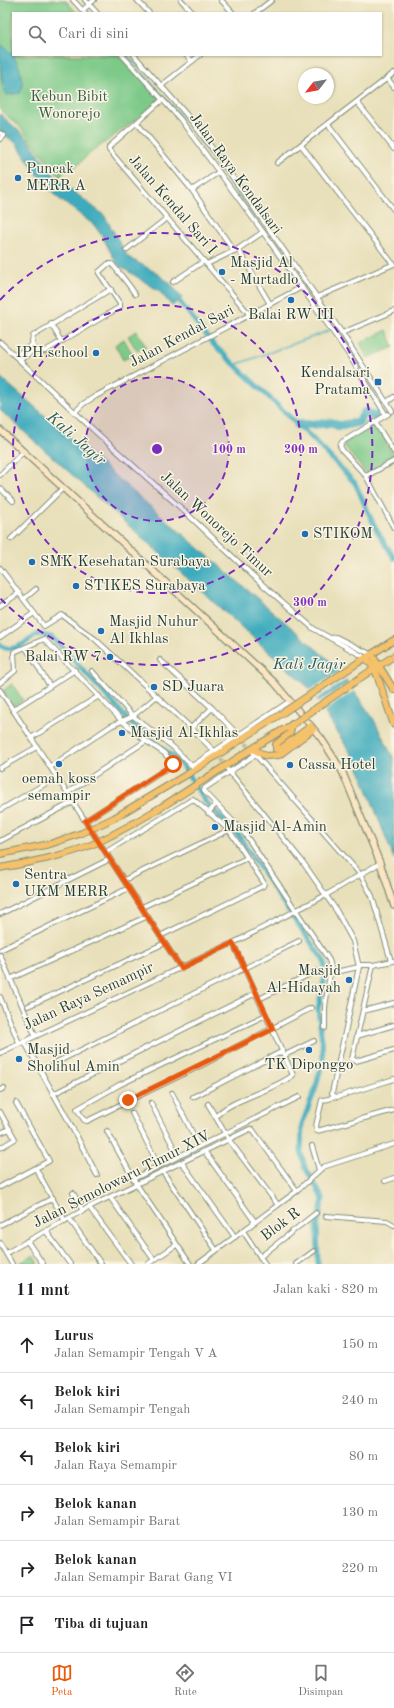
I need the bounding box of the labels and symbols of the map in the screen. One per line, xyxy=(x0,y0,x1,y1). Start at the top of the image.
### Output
north arrow xyxy=(298,68,334,104)
park label: Kebun Bibit Wonorejo xyxy=(30,90,108,122)
street label: Jalan Raya Kendalsari xyxy=(186,111,284,237)
street label: Jalan Kendal Sari I xyxy=(125,152,219,258)
place label: Puncak MERR A xyxy=(26,162,87,194)
marker: Puncak MERR A xyxy=(13,173,23,183)
place label: Masjid Al - Murtadlo xyxy=(230,256,298,288)
marker: Masjid Al - Murtadlo xyxy=(217,267,227,277)
marker: Balai RW III xyxy=(286,295,296,305)
street label: Jalan Kendal Sari xyxy=(127,303,237,371)
place label: Balai RW III xyxy=(248,308,334,323)
place label: IPH school xyxy=(16,346,88,361)
marker: IPH school xyxy=(91,348,101,358)
place label: Kendalsari Pratama xyxy=(300,366,371,398)
marker: Kendalsari Pratama xyxy=(373,377,383,387)
water label: Kali Jagir xyxy=(43,409,109,469)
centre of rings xyxy=(150,442,164,456)
text: 100 m xyxy=(212,444,246,456)
text: 200 m xyxy=(284,444,318,456)
street label: Jalan Wonorejo Timur xyxy=(157,469,275,581)
place label: STIKOM xyxy=(313,527,373,542)
marker: STIKOM xyxy=(300,529,310,539)
place label: SMK Kesehatan Surabaya xyxy=(40,555,211,570)
marker: SMK Kesehatan Surabaya xyxy=(27,557,37,567)
place label: STIKES Surabaya xyxy=(84,579,206,594)
marker: STIKES Surabaya xyxy=(71,581,81,591)
text: 300 m xyxy=(293,597,327,609)
place label: Masjid Nuhur Al Ikhlas xyxy=(109,615,198,647)
marker: Masjid Nuhur Al Ikhlas xyxy=(96,626,106,636)
place label: Balai RW 7 xyxy=(25,650,102,665)
marker: Balai RW 7 xyxy=(105,652,115,662)
water label: Kali Jagir xyxy=(272,657,346,673)
place label: SD Juara xyxy=(162,680,225,695)
marker: SD Juara xyxy=(149,682,159,692)
place label: Masjid Al-Ikhlas xyxy=(130,726,238,741)
marker: Masjid Al-Ikhlas xyxy=(117,728,127,738)
route start xyxy=(164,755,182,773)
place label: Cassa Hotel xyxy=(298,758,376,773)
marker: oemah koss semampir xyxy=(54,759,64,769)
marker: Cassa Hotel xyxy=(285,760,295,770)
place label: oemah koss semampir xyxy=(22,772,96,804)
place label: Masjid Al-Amin xyxy=(223,820,327,835)
marker: Masjid Al-Amin xyxy=(210,822,220,832)
place label: Sentra UKM MERR xyxy=(24,868,108,900)
marker: Sentra UKM MERR xyxy=(11,879,21,889)
street label: Jalan Raya Semampir xyxy=(22,960,156,1034)
place label: Masjid Al-Hidayah xyxy=(266,964,341,996)
marker: Masjid Al-Hidayah xyxy=(344,975,354,985)
place label: Masjid Sholihul Amin xyxy=(27,1043,120,1075)
marker: TK Diponggo xyxy=(304,1045,314,1055)
marker: Masjid Sholihul Amin xyxy=(14,1054,24,1064)
place label: TK Diponggo xyxy=(265,1058,353,1073)
route end xyxy=(119,1091,137,1109)
street label: Jalan Semolowaru Timur XIV xyxy=(31,1128,213,1231)
street label: Blok R xyxy=(259,1205,304,1244)

